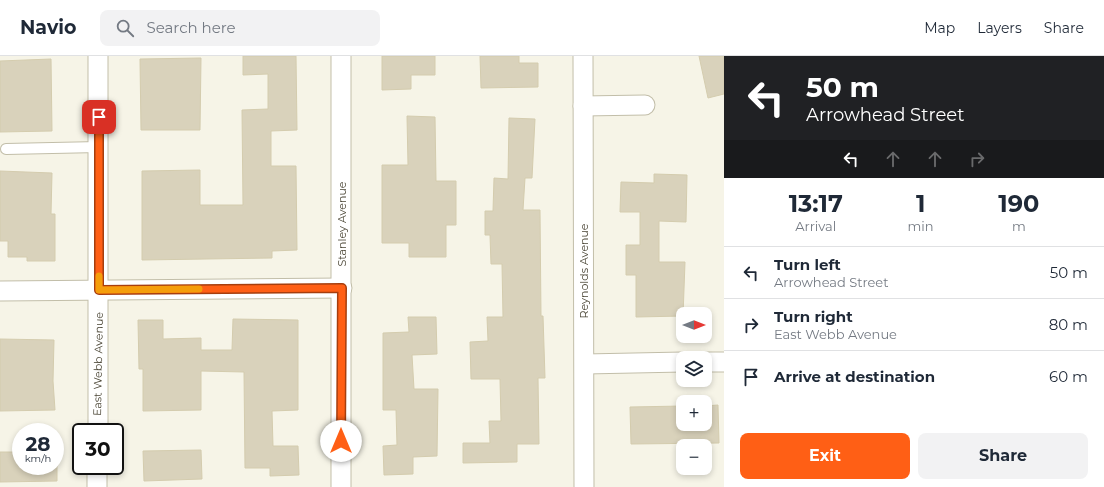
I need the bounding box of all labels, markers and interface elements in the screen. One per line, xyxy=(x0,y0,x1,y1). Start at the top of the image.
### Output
search box xyxy=(100,10,380,46)
text: Navio xyxy=(20,16,76,39)
icon: search xyxy=(114,17,136,39)
text: Search here xyxy=(146,18,236,37)
text: Map xyxy=(924,19,955,37)
text: Layers xyxy=(977,19,1022,37)
text: Share xyxy=(1044,19,1084,37)
text: 50 m xyxy=(806,70,879,104)
icon: left xyxy=(740,72,792,124)
pin xyxy=(82,100,116,134)
text: Arrowhead Street xyxy=(806,104,965,126)
icon: arrive xyxy=(88,106,110,128)
icon: left xyxy=(840,148,862,170)
icon: ahead xyxy=(882,148,904,170)
icon: ahead xyxy=(924,148,946,170)
icon: right xyxy=(966,148,988,170)
street label: Stanley Avenue xyxy=(335,181,349,266)
text: 13:17 xyxy=(789,189,843,218)
text: 1 xyxy=(916,189,925,218)
text: 190 xyxy=(998,189,1039,218)
text: Arrival xyxy=(795,218,836,234)
text: min xyxy=(908,218,934,234)
text: m xyxy=(1012,218,1026,234)
street label: Reynolds Avenue xyxy=(577,223,591,319)
text: Turn left xyxy=(774,255,841,274)
icon: left xyxy=(740,262,762,284)
text: 50 m xyxy=(1050,263,1088,282)
text: Arrowhead Street xyxy=(774,274,889,290)
north arrow xyxy=(676,307,712,343)
map controls xyxy=(676,307,712,475)
text: Turn right xyxy=(774,307,853,326)
street label: East Webb Avenue xyxy=(90,312,106,416)
icon: right xyxy=(740,314,762,336)
text: 80 m xyxy=(1049,315,1088,334)
text: East Webb Avenue xyxy=(774,326,897,342)
button: layers xyxy=(676,351,712,387)
icon: arrive xyxy=(740,366,762,388)
text: Arrive at destination xyxy=(774,367,935,386)
text: 60 m xyxy=(1049,367,1088,386)
button: + xyxy=(676,395,712,431)
position arrow xyxy=(320,420,362,462)
speed limit sign: 30 xyxy=(72,423,124,475)
text: 28 xyxy=(26,432,51,456)
button: Exit xyxy=(740,433,910,479)
button: Share xyxy=(918,433,1088,479)
button: − xyxy=(676,439,712,475)
text: km/h xyxy=(25,452,51,465)

